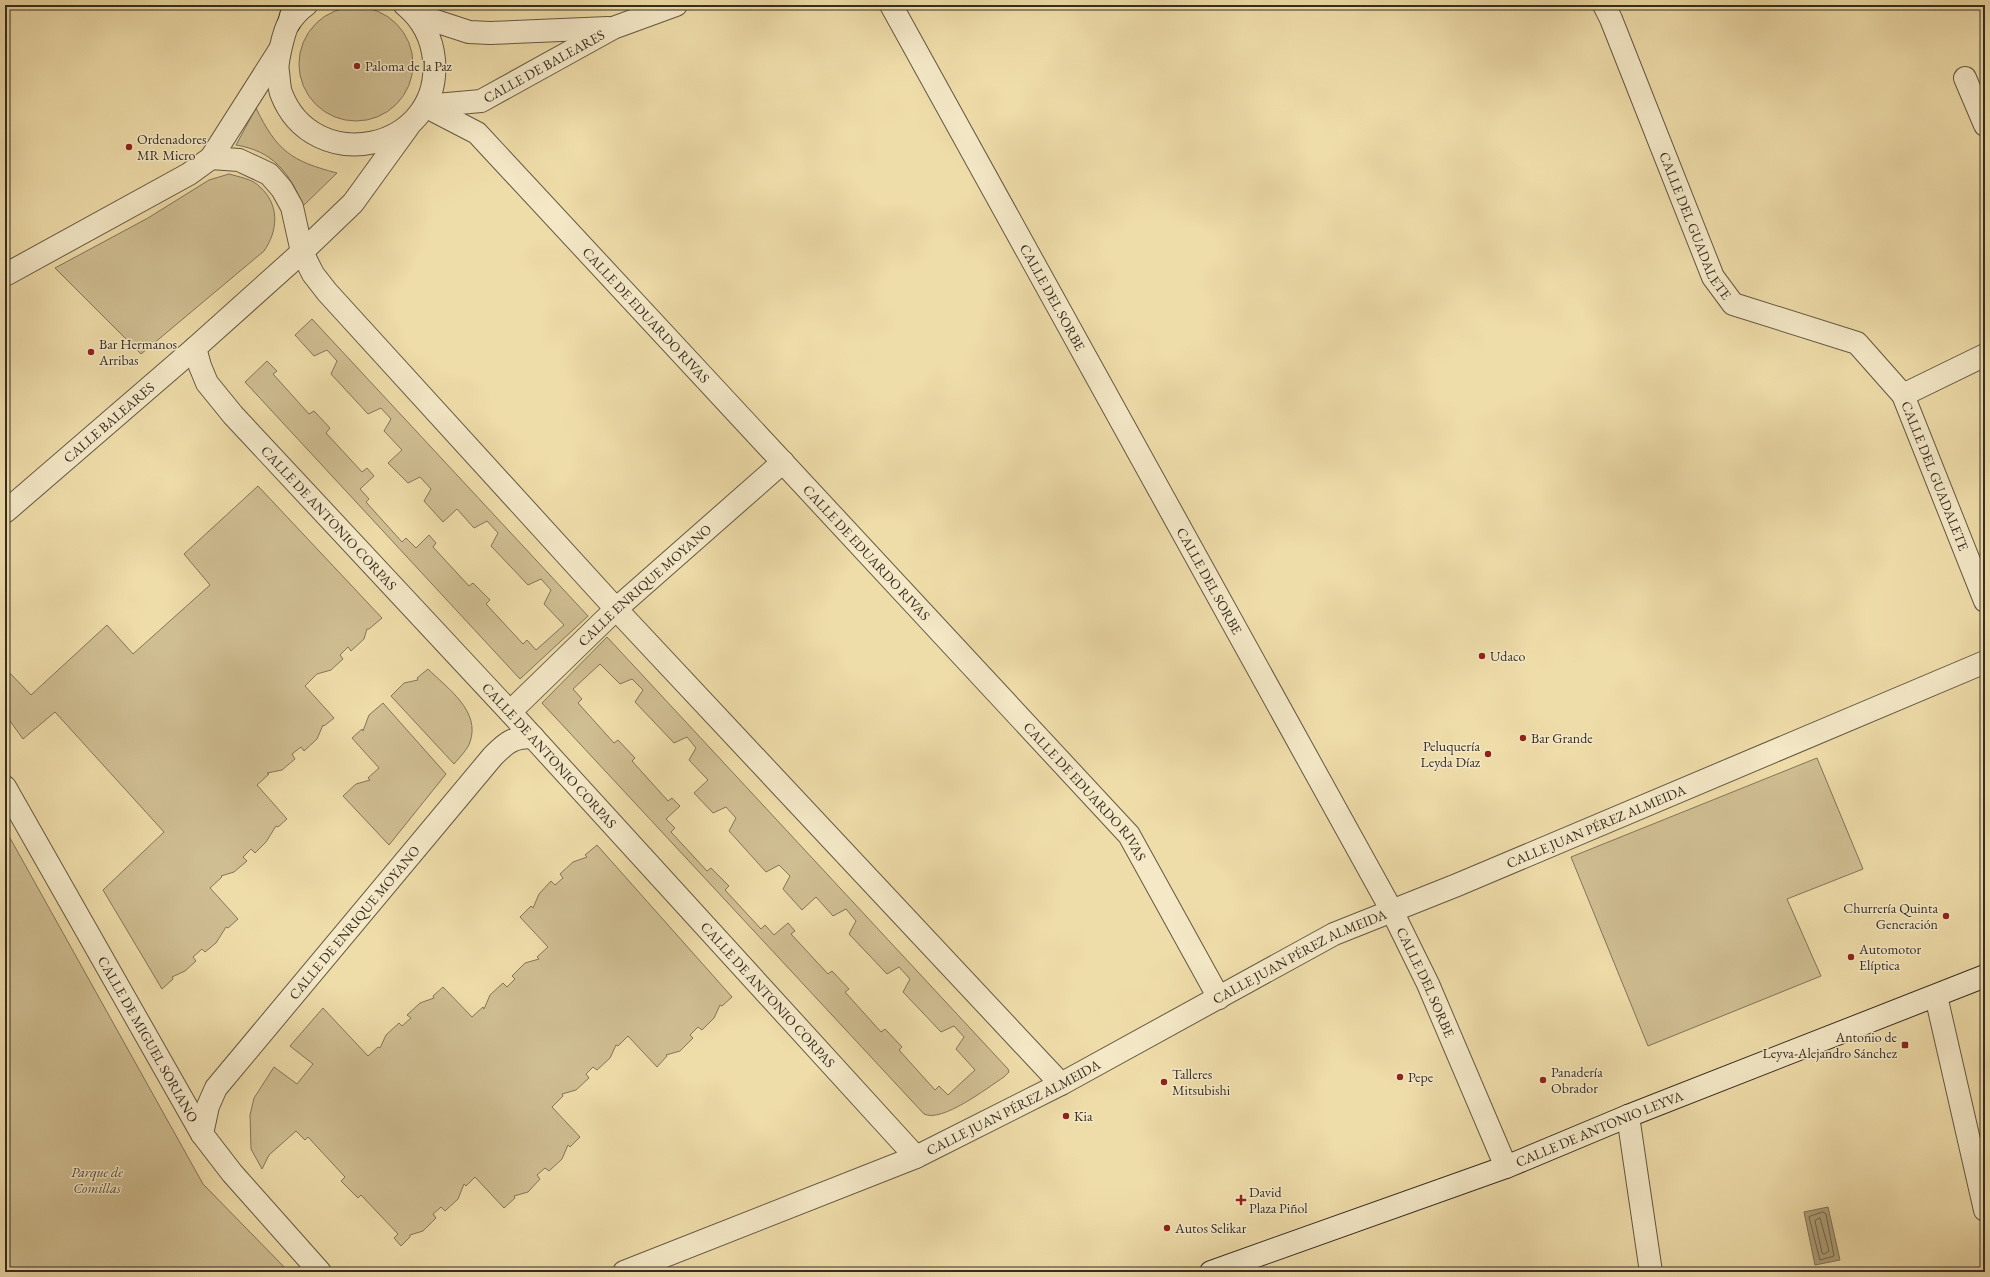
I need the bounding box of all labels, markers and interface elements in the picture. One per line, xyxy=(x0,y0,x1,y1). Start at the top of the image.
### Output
street label: CALLE DE BALEARES xyxy=(480,25,608,107)
place label: Paloma de la Paz xyxy=(365,57,453,75)
marker: Paloma de la Paz xyxy=(352,61,362,71)
place label: Ordenadores MR Micro xyxy=(137,130,207,164)
marker: Ordenadores MR Micro xyxy=(124,142,134,152)
street label: CALLE DEL GUADALETE xyxy=(1655,149,1736,303)
street label: CALLE DEL SORBE xyxy=(1016,241,1089,354)
street label: CALLE DE EDUARDO RIVAS xyxy=(578,243,714,387)
place label: Bar Hermanos Arribas xyxy=(98,335,178,369)
marker: Bar Hermanos Arribas xyxy=(86,347,96,357)
street label: CALLE BALEARES xyxy=(59,378,158,467)
street label: CALLE DEL GUADALETE xyxy=(1897,398,1973,553)
street label: CALLE DE ANTONIO CORPAS xyxy=(257,442,401,594)
street label: CALLE DE EDUARDO RIVAS xyxy=(799,481,934,624)
street label: CALLE ENRIQUE MOYANO xyxy=(574,520,715,650)
street label: CALLE DEL SORBE xyxy=(1173,524,1246,638)
place label: Udaco xyxy=(1490,647,1525,665)
marker: Udaco xyxy=(1477,651,1487,661)
street label: CALLE DE ANTONIO CORPAS xyxy=(478,679,621,832)
street label: CALLE DE EDUARDO RIVAS xyxy=(1019,718,1150,864)
place label: Bar Grande xyxy=(1531,729,1593,747)
marker: Bar Grande xyxy=(1518,733,1528,743)
place label: Peluquería Leyda Díaz xyxy=(1421,737,1481,771)
marker: Peluquería Leyda Díaz xyxy=(1483,749,1493,759)
street label: CALLE JUAN PÉREZ ALMEIDA xyxy=(1504,780,1689,872)
street label: CALLE DE ENRIQUE MOYANO xyxy=(285,841,424,1003)
place label: Churrería Quinta Generación xyxy=(1843,899,1939,933)
street label: CALLE JUAN PÉREZ ALMEIDA xyxy=(1209,905,1390,1008)
marker: Churrería Quinta Generación xyxy=(1941,911,1951,921)
street label: CALLE DE ANTONIO CORPAS xyxy=(697,918,839,1071)
street label: CALLE DEL SORBE xyxy=(1392,924,1459,1040)
place label: Automotor Elíptica xyxy=(1858,940,1922,974)
marker: Automotor Elíptica xyxy=(1846,952,1856,962)
street label: CALLE DE MIGUEL SORIANO xyxy=(94,953,203,1126)
place label: Antonio de Leyva-Alejandro Sánchez xyxy=(1763,1028,1898,1062)
marker: Antonio de Leyva-Alejandro Sánchez xyxy=(1900,1040,1910,1050)
street label: CALLE JUAN PÉREZ ALMEIDA xyxy=(923,1055,1104,1159)
place label: Panadería Obrador xyxy=(1551,1063,1603,1097)
place label: Talleres Mitsubishi xyxy=(1172,1065,1231,1099)
place label: Pepe xyxy=(1408,1068,1434,1086)
marker: Pepe xyxy=(1395,1072,1405,1082)
marker: Panadería Obrador xyxy=(1538,1075,1548,1085)
marker: Talleres Mitsubishi xyxy=(1159,1077,1169,1087)
street label: CALLE DE ANTONIO LEYVA xyxy=(1513,1086,1686,1171)
place label: Kia xyxy=(1074,1107,1093,1125)
marker: Kia xyxy=(1061,1111,1071,1121)
park label: Parque de Comillas xyxy=(71,1163,123,1197)
place label: David Plaza Piñol xyxy=(1249,1183,1308,1217)
marker: David Plaza Piñol xyxy=(1236,1195,1246,1205)
place label: Autos Selikar xyxy=(1174,1219,1247,1237)
marker: Autos Selikar xyxy=(1162,1223,1172,1233)

